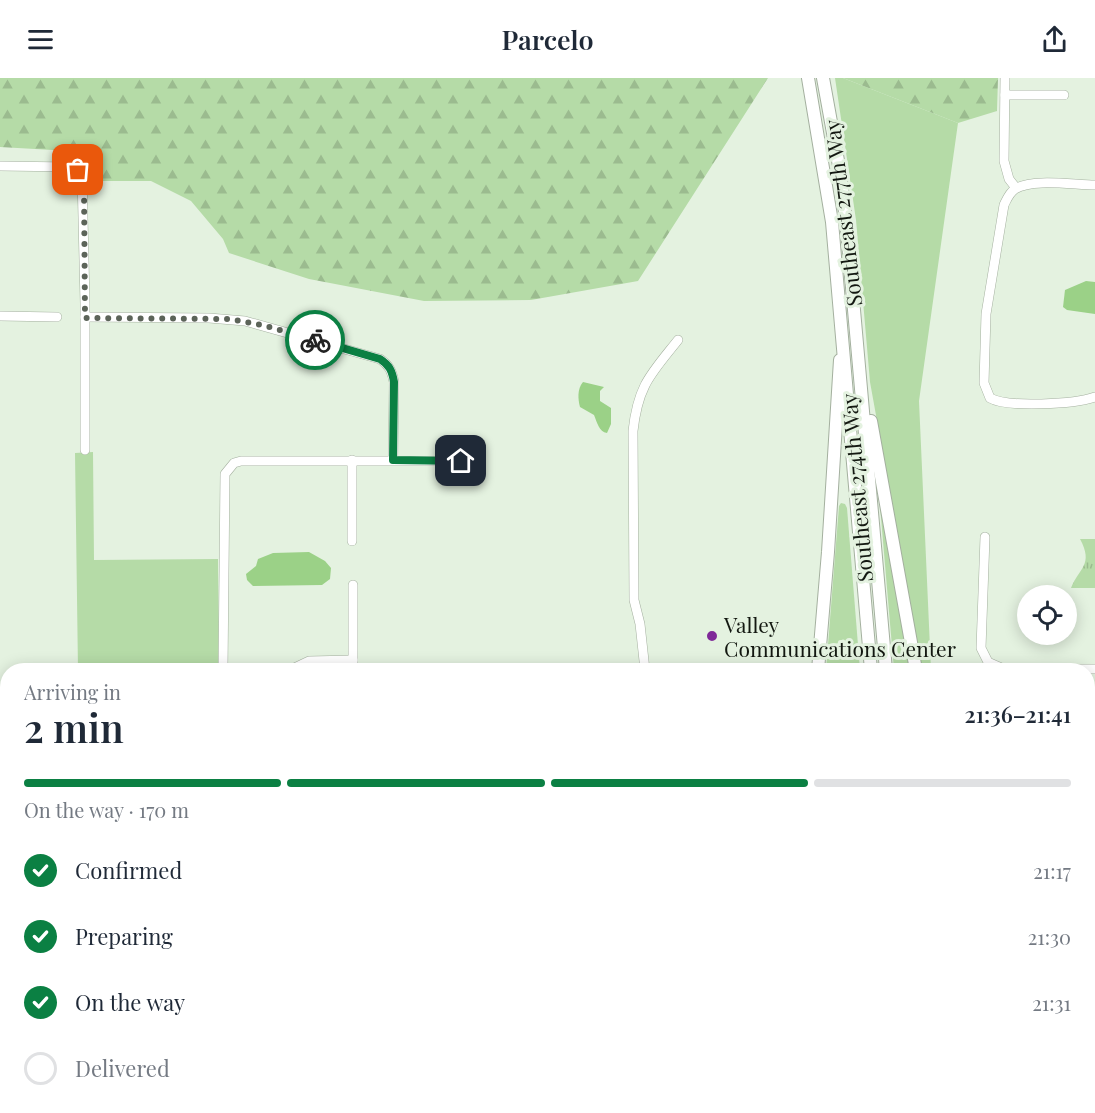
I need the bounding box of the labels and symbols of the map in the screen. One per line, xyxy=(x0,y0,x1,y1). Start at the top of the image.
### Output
street label: Southeast 277th Way xyxy=(817,118,867,308)
pin xyxy=(52,144,103,195)
courier xyxy=(285,310,345,370)
street label: Southeast 274th Way xyxy=(834,392,878,583)
pin xyxy=(435,435,486,486)
place label: Valley Communications Center xyxy=(723,610,957,662)
marker: Valley Communications Center xyxy=(705,629,719,643)

